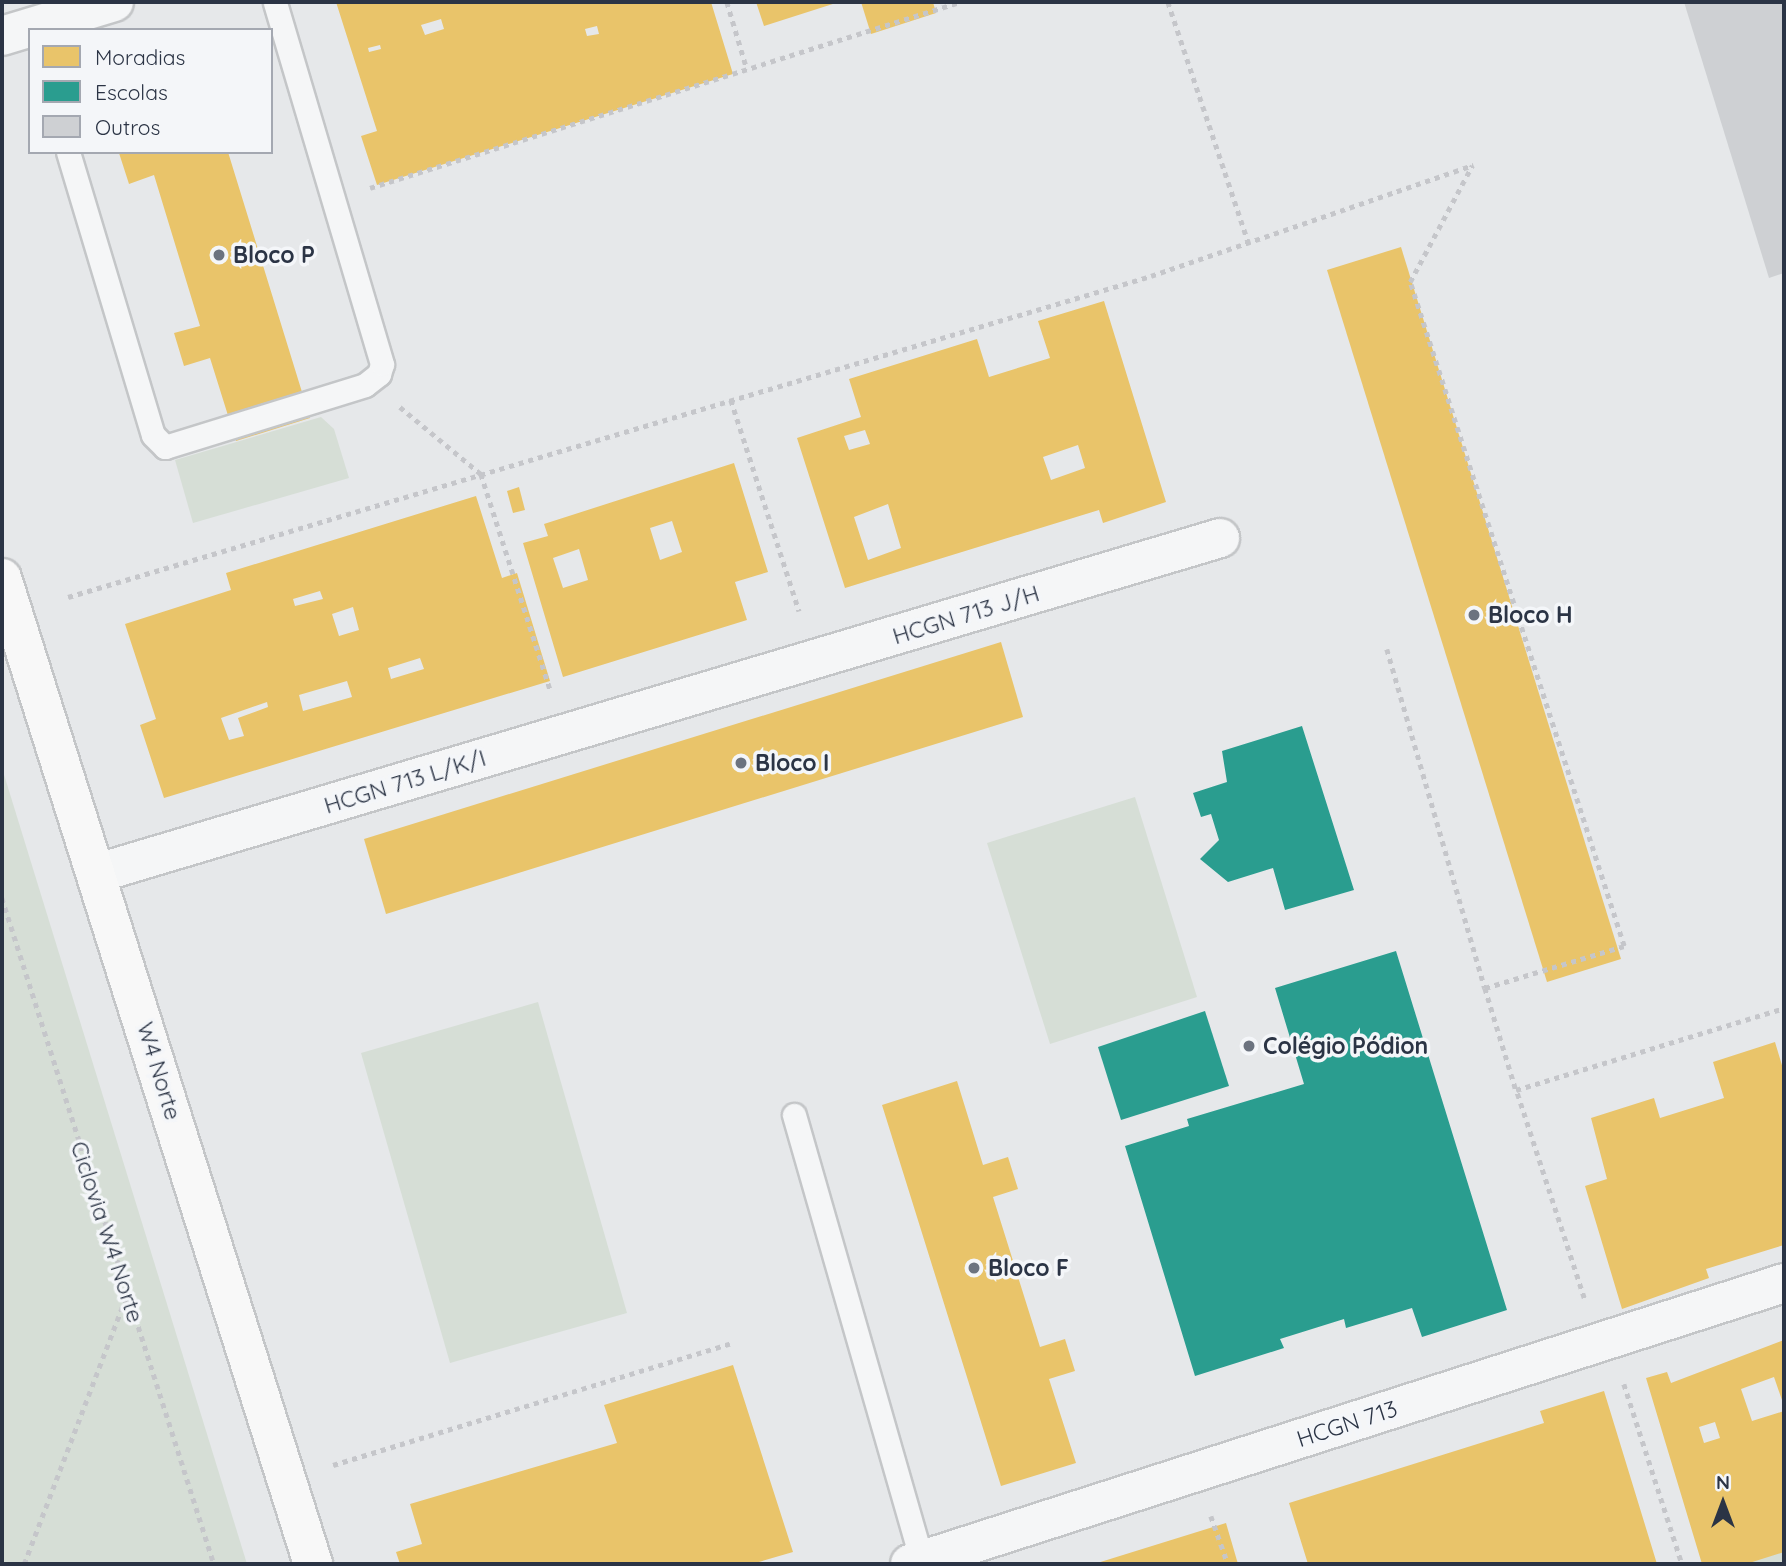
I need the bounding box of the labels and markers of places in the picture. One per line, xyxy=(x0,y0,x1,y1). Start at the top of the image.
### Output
place label: Bloco P xyxy=(233,241,315,269)
marker: Bloco P xyxy=(211,247,227,263)
place label: Bloco H xyxy=(1488,601,1573,629)
marker: Bloco H xyxy=(1466,607,1482,623)
place label: Bloco I xyxy=(755,749,829,777)
marker: Bloco I xyxy=(733,755,749,771)
place label: Colégio Pódion xyxy=(1263,1032,1428,1060)
marker: Colégio Pódion xyxy=(1241,1038,1257,1054)
place label: Bloco F xyxy=(988,1254,1069,1282)
marker: Bloco F xyxy=(966,1260,982,1276)

